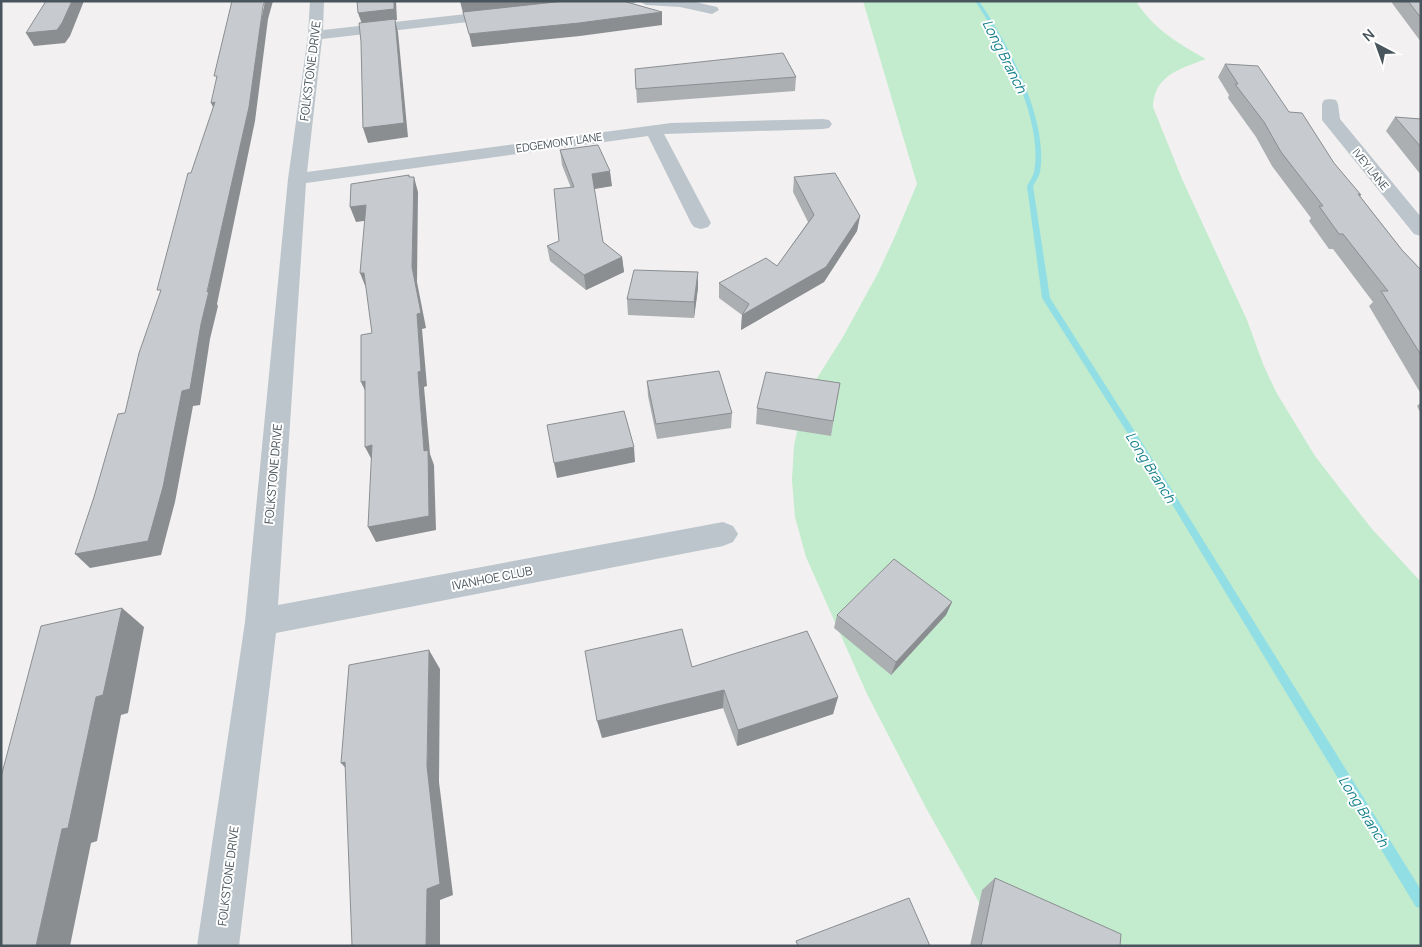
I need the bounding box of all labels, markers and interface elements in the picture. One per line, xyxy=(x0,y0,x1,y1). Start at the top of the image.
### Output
water label: Long Branch xyxy=(978,16,1032,97)
street label: FOLKSTONE DRIVE xyxy=(295,20,325,122)
north arrow xyxy=(1352,20,1402,70)
text: N xyxy=(1358,24,1378,45)
street label: EDGEMONT LANE xyxy=(515,129,603,155)
street label: IVEY LANE xyxy=(1350,145,1392,193)
street label: FOLKSTONE DRIVE xyxy=(260,423,286,525)
water label: Long Branch xyxy=(1122,428,1181,507)
street label: IVANHOE CLUB xyxy=(450,562,534,594)
water label: Long Branch xyxy=(1335,772,1394,851)
street label: FOLKSTONE DRIVE xyxy=(213,825,243,927)

